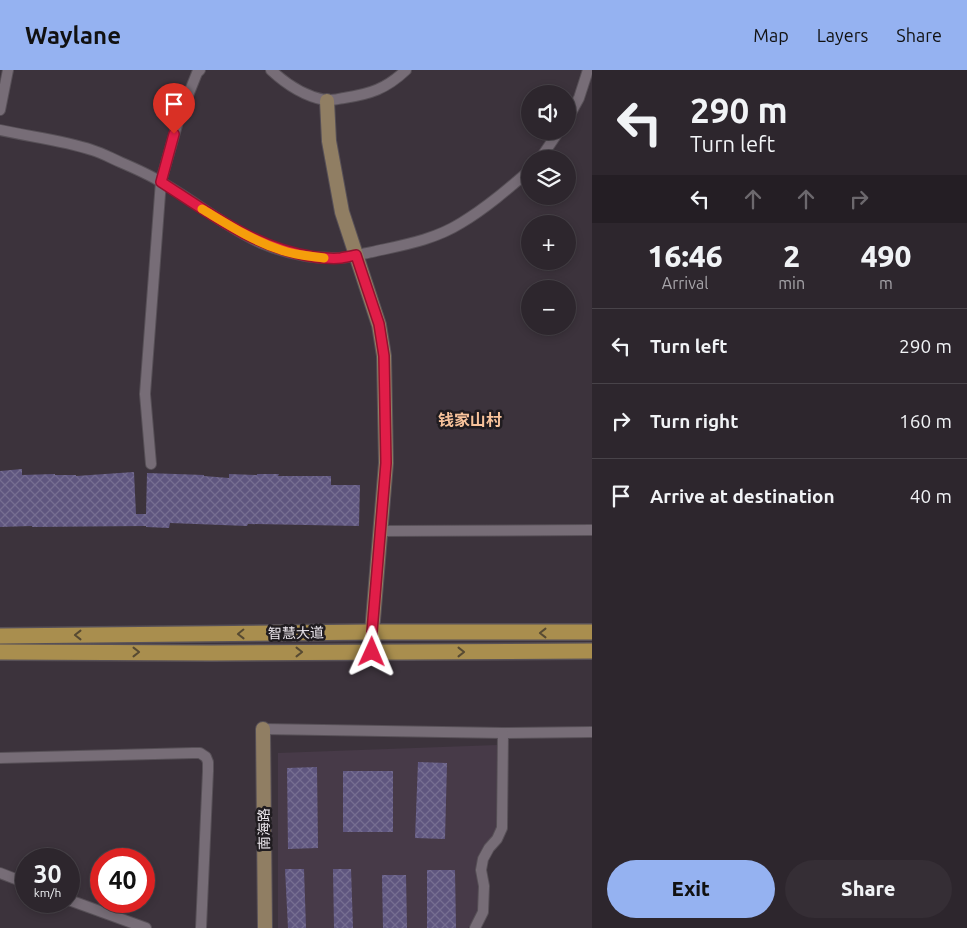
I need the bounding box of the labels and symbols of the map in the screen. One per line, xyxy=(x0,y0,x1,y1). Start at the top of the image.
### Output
pin xyxy=(153,83,195,134)
district label: 钱家山村 xyxy=(438,411,502,429)
street label: 智慧大道 xyxy=(268,625,324,641)
position arrow xyxy=(345,625,397,677)
one-way arrow xyxy=(539,628,547,638)
one-way arrow xyxy=(237,629,244,639)
one-way arrow xyxy=(74,630,82,640)
one-way arrow xyxy=(132,647,140,657)
one-way arrow xyxy=(295,647,303,657)
one-way arrow xyxy=(458,647,465,657)
street label: 南海路 xyxy=(256,808,272,850)
speed limit sign: 40 xyxy=(90,848,155,913)

